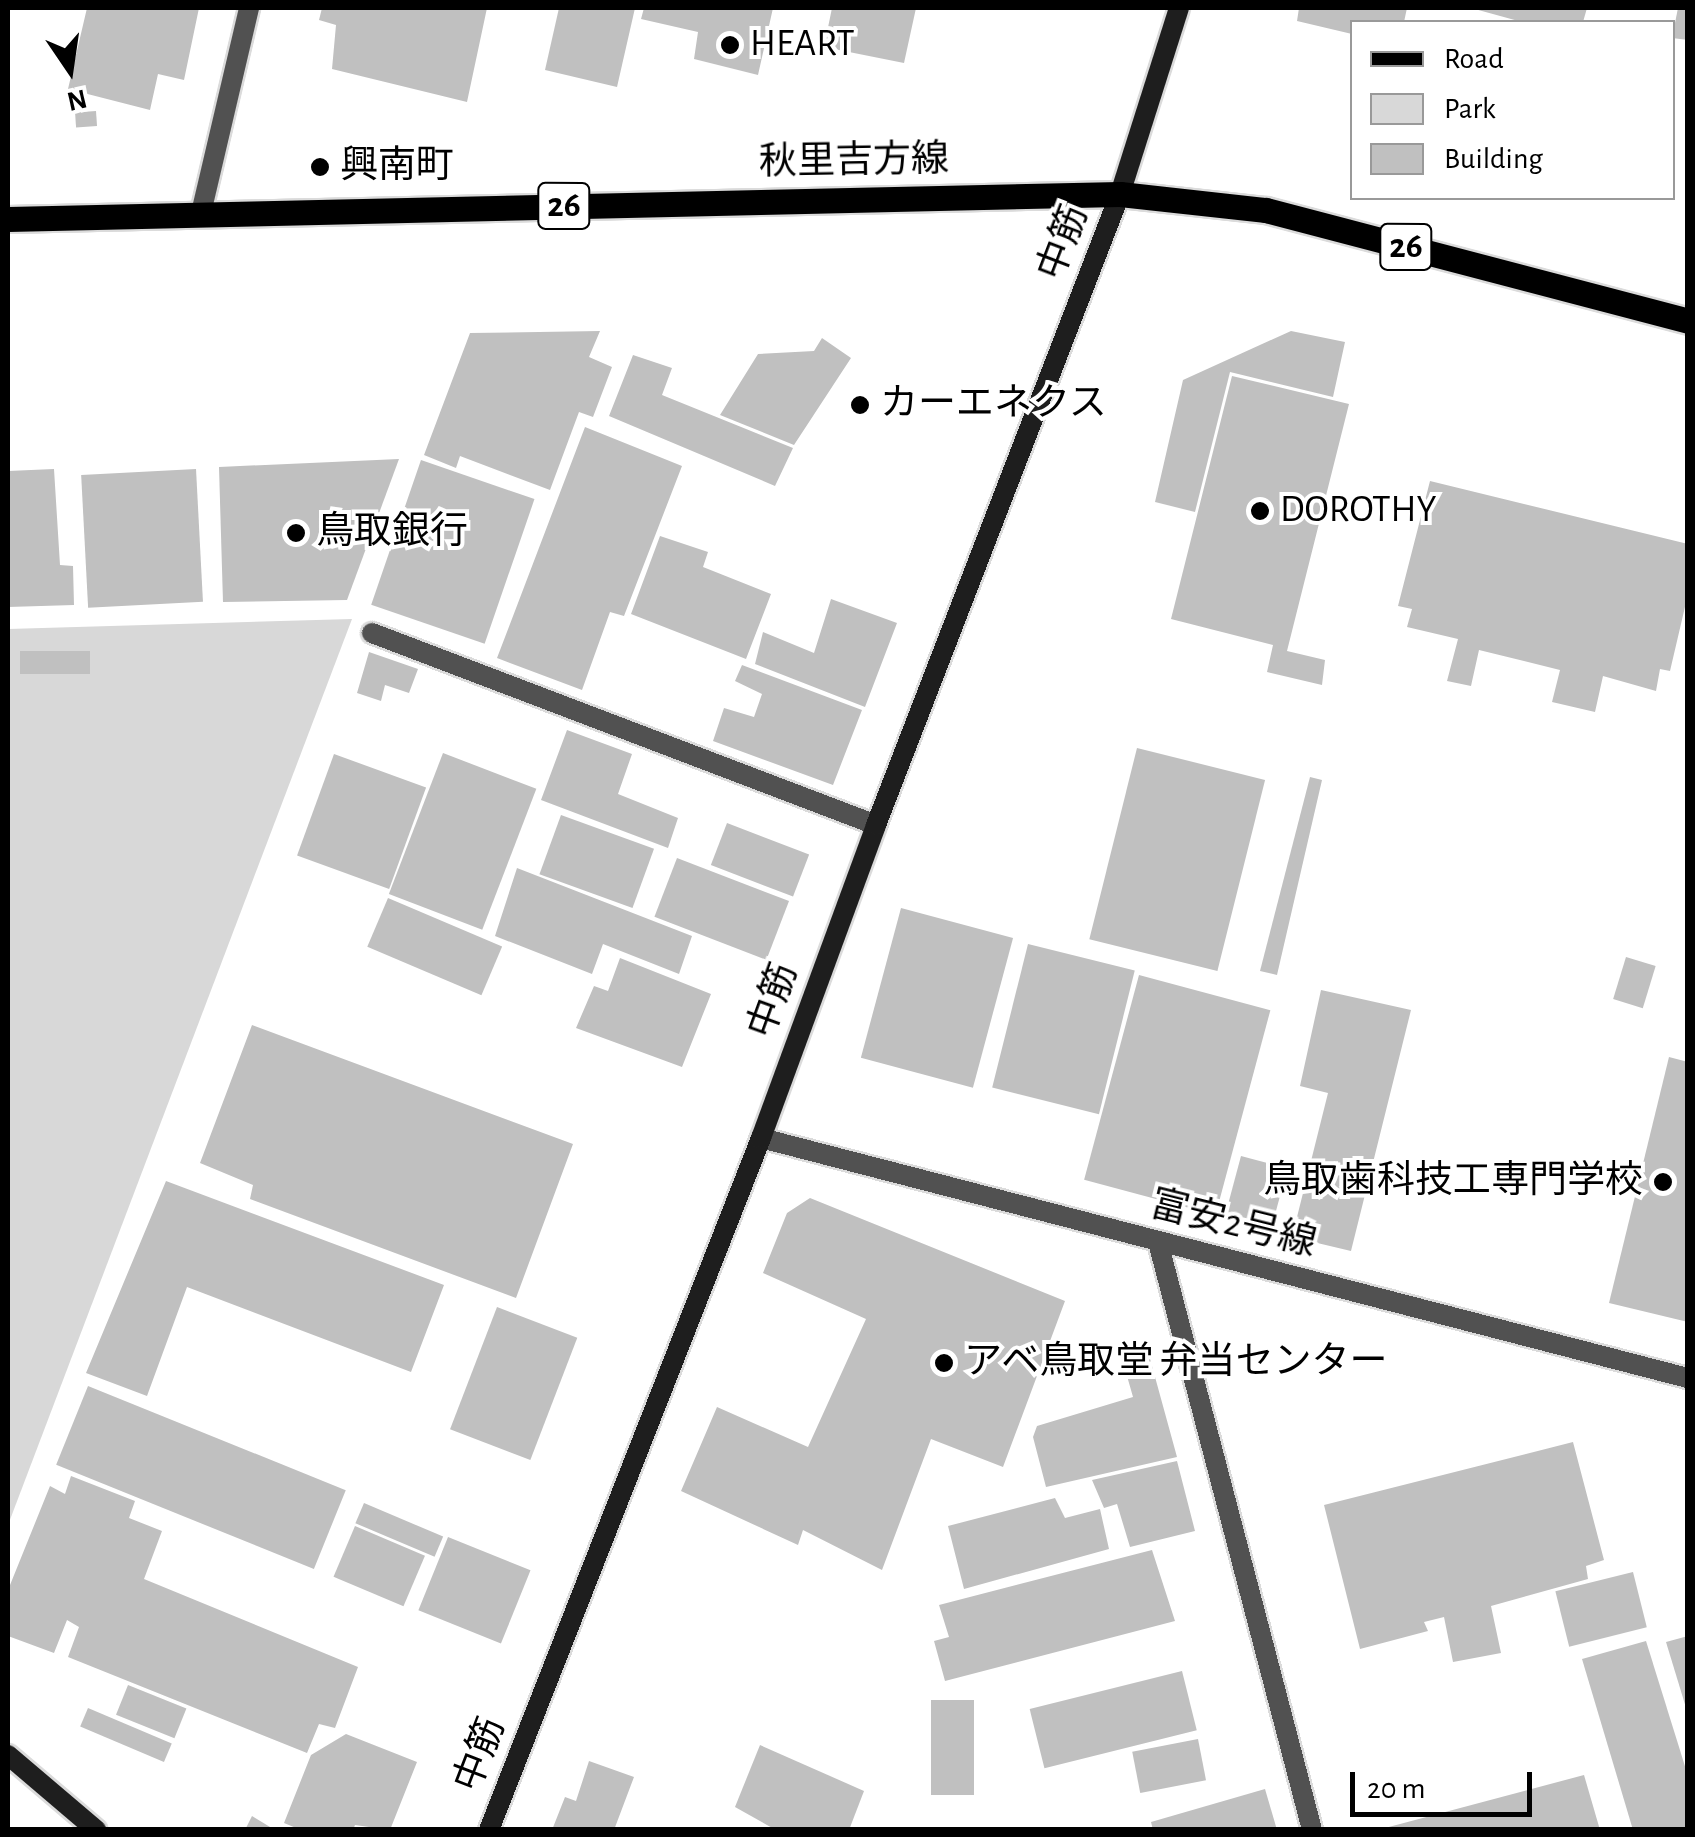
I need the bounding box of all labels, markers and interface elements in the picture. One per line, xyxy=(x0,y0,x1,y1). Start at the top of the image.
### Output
north arrow xyxy=(20,20,120,120)
legend xyxy=(1350,20,1675,200)
place label: HEART xyxy=(750,22,855,68)
marker: HEART xyxy=(719,34,741,56)
text: Road xyxy=(1444,44,1504,74)
text: N xyxy=(64,83,89,115)
text: Park xyxy=(1444,94,1496,124)
street label: 秋里吉方線 xyxy=(759,138,949,186)
place label: 興南町 xyxy=(340,144,454,190)
text: Building xyxy=(1444,144,1543,174)
marker: 興南町 xyxy=(309,156,331,178)
road number: 26 xyxy=(536,176,592,236)
street label: 中筋 xyxy=(1029,199,1099,287)
road number: 26 xyxy=(1378,217,1434,277)
place label: カーエネクス xyxy=(880,382,1108,428)
marker: カーエネクス xyxy=(849,394,871,416)
place label: DOROTHY xyxy=(1280,488,1437,534)
marker: DOROTHY xyxy=(1249,500,1271,522)
place label: 鳥取銀行 xyxy=(316,510,468,556)
marker: 鳥取銀行 xyxy=(285,522,307,544)
street label: 中筋 xyxy=(740,957,808,1045)
place label: 鳥取歯科技工専門学校 xyxy=(1263,1159,1643,1205)
marker: 鳥取歯科技工専門学校 xyxy=(1652,1171,1674,1193)
street label: 富安2号線 xyxy=(1145,1182,1321,1268)
place label: アベ鳥取堂 弁当センター xyxy=(964,1340,1388,1386)
marker: アベ鳥取堂 弁当センター xyxy=(933,1352,955,1374)
street label: 中筋 xyxy=(446,1711,516,1799)
scale bar xyxy=(1355,1752,1538,1814)
text: 20 m xyxy=(1367,1774,1425,1804)

